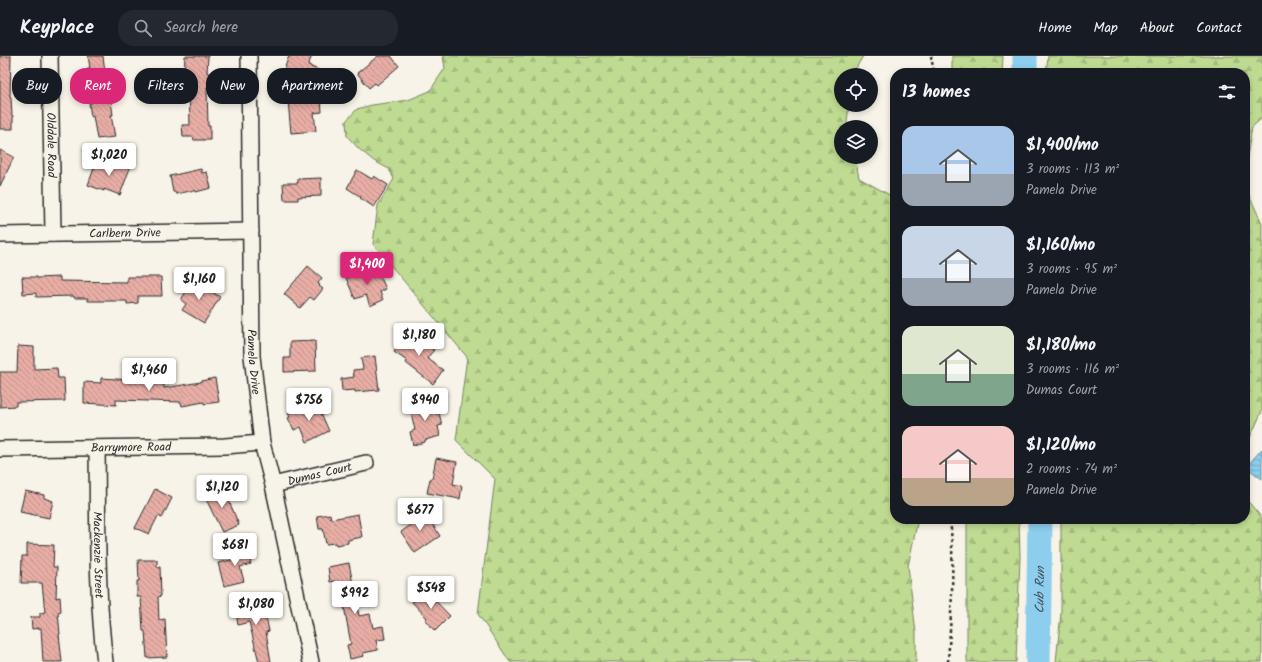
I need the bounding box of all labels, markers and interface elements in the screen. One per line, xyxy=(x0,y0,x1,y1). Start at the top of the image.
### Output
search box xyxy=(118,10,398,46)
text: Keyplace xyxy=(20,13,94,43)
text: Search here xyxy=(164,16,238,40)
icon: search xyxy=(132,17,154,39)
text: Home xyxy=(1038,17,1072,39)
text: Map xyxy=(1094,17,1118,39)
text: About xyxy=(1140,17,1174,39)
text: Contact xyxy=(1196,17,1242,39)
chip: Buy xyxy=(12,68,62,104)
chip: Rent xyxy=(70,68,126,104)
chip: Filters xyxy=(134,68,198,104)
chip: New xyxy=(206,68,259,104)
chip: Apartment xyxy=(267,68,357,104)
map controls xyxy=(834,68,878,164)
button: locate xyxy=(834,68,878,112)
text: 13 homes xyxy=(902,79,970,106)
icon: filters xyxy=(1216,81,1238,103)
street label: Olddale Road xyxy=(41,112,61,179)
button: layers xyxy=(834,120,878,164)
text: $1,400/mo xyxy=(1026,132,1099,159)
icon: home xyxy=(934,142,982,190)
pin: $1,020 xyxy=(76,143,142,177)
text: $1,020 xyxy=(91,145,127,166)
text: 3 rooms · 113 m² xyxy=(1026,159,1119,180)
text: Pamela Drive xyxy=(1026,180,1097,201)
street label: Carlbern Drive xyxy=(89,223,162,244)
text: $1,160/mo xyxy=(1026,232,1095,259)
icon: home xyxy=(934,242,982,290)
pin: $1,400 xyxy=(334,252,400,286)
text: $1,400 xyxy=(349,254,385,275)
text: 3 rooms · 95 m² xyxy=(1026,259,1117,280)
pin: $1,160 xyxy=(166,267,232,301)
text: $1,160 xyxy=(183,269,215,290)
text: Pamela Drive xyxy=(1026,280,1097,301)
pin: $1,180 xyxy=(386,323,452,357)
text: $1,180 xyxy=(402,325,436,346)
street label: Pamela Drive xyxy=(242,329,265,396)
text: $1,180/mo xyxy=(1026,332,1096,359)
icon: home xyxy=(934,342,982,390)
pin: $1,460 xyxy=(116,358,182,392)
text: 3 rooms · 116 m² xyxy=(1026,359,1119,380)
text: $1,460 xyxy=(131,360,167,381)
text: Dumas Court xyxy=(1026,380,1097,401)
pin: $756 xyxy=(285,388,333,422)
pin: $940 xyxy=(401,388,449,422)
text: $756 xyxy=(295,390,323,411)
text: $940 xyxy=(411,390,439,411)
text: $1,120/mo xyxy=(1026,432,1096,459)
street label: Barrymore Road xyxy=(91,438,172,458)
icon: home xyxy=(934,442,982,490)
street label: Dumas Court xyxy=(286,458,354,491)
text: 2 rooms · 74 m² xyxy=(1026,459,1117,480)
pin: $1,120 xyxy=(189,475,255,509)
text: $1,120 xyxy=(205,477,239,498)
text: Pamela Drive xyxy=(1026,480,1097,501)
pin: $677 xyxy=(396,498,444,532)
text: $677 xyxy=(406,500,434,521)
street label: Mackenzie Street xyxy=(87,511,109,599)
pin: $681 xyxy=(211,533,259,567)
text: $681 xyxy=(222,535,248,556)
water label: Cub Run xyxy=(1030,565,1051,614)
pin: $548 xyxy=(407,576,455,610)
text: $548 xyxy=(416,578,446,599)
pin: $992 xyxy=(331,581,379,615)
text: $992 xyxy=(341,583,369,604)
pin: $1,080 xyxy=(223,592,289,626)
text: $1,080 xyxy=(238,594,274,615)

